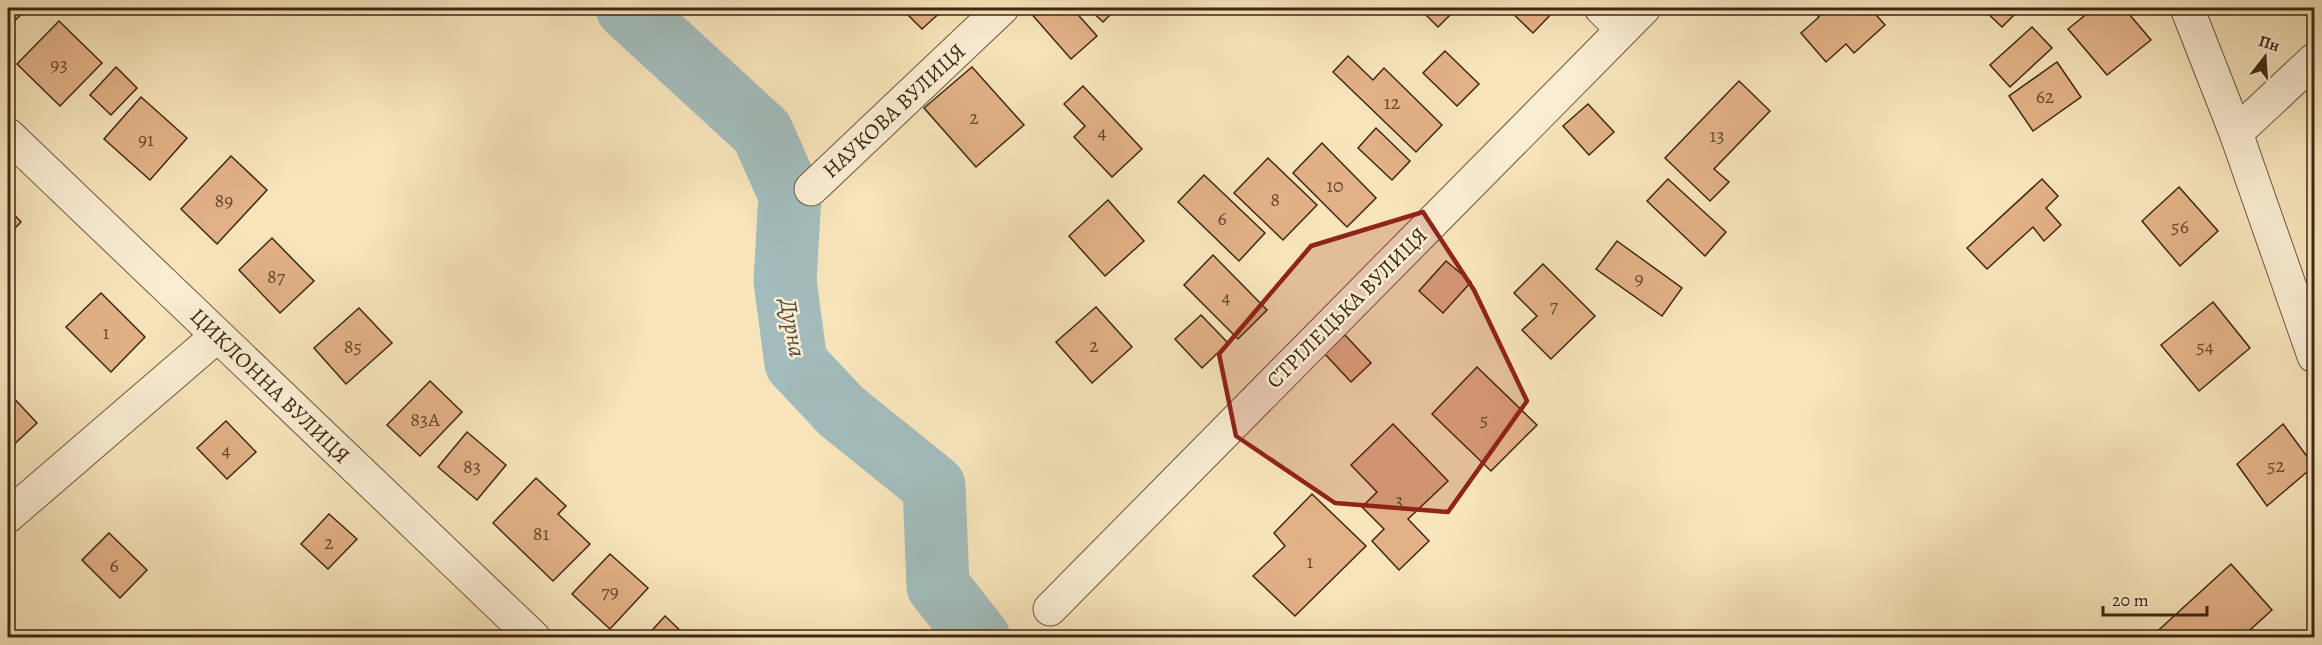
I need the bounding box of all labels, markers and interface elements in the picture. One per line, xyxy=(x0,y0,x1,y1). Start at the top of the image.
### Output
north arrow xyxy=(2235,27,2295,87)
text: Пн xyxy=(2256,30,2282,57)
street label: НАУКОВА ВУЛИЦЯ xyxy=(816,37,972,185)
house number: 93 xyxy=(50,51,68,78)
house number: 62 xyxy=(2036,83,2055,110)
house number: 12 xyxy=(1384,89,1401,116)
house number: 2 xyxy=(969,104,979,131)
house number: 4 xyxy=(1097,119,1107,146)
house number: 13 xyxy=(1709,122,1725,149)
house number: 91 xyxy=(138,126,154,153)
house number: 10 xyxy=(1326,172,1344,199)
house number: 8 xyxy=(1270,186,1280,213)
house number: 89 xyxy=(215,187,233,214)
house number: 6 xyxy=(1217,205,1227,232)
house number: 56 xyxy=(2171,213,2189,240)
street label: СТРІЛЕЦЬКА ВУЛИЦЯ xyxy=(1260,221,1434,395)
house number: 87 xyxy=(267,263,286,290)
house number: 9 xyxy=(1634,265,1644,292)
house number: 4 xyxy=(1221,284,1231,311)
house number: 7 xyxy=(1550,292,1559,319)
water label: Дурна xyxy=(772,294,814,360)
street label: ЦИКЛОННА ВУЛИЦЯ xyxy=(183,302,357,470)
house number: 1 xyxy=(103,319,110,346)
house number: 2 xyxy=(1089,332,1099,359)
house number: 85 xyxy=(344,333,362,360)
house number: 54 xyxy=(2196,333,2214,360)
house number: 83А xyxy=(410,406,440,433)
house number: 5 xyxy=(1480,406,1488,433)
house number: 4 xyxy=(221,437,231,464)
house number: 52 xyxy=(2267,452,2286,479)
house number: 83 xyxy=(463,453,481,480)
house number: 3 xyxy=(1395,487,1403,514)
house number: 81 xyxy=(533,520,549,547)
house number: 2 xyxy=(324,529,334,556)
house number: 1 xyxy=(1307,548,1314,575)
house number: 6 xyxy=(109,552,119,579)
house number: 79 xyxy=(601,578,619,605)
scale bar xyxy=(2103,579,2206,617)
text: 20 m xyxy=(2112,588,2149,612)

